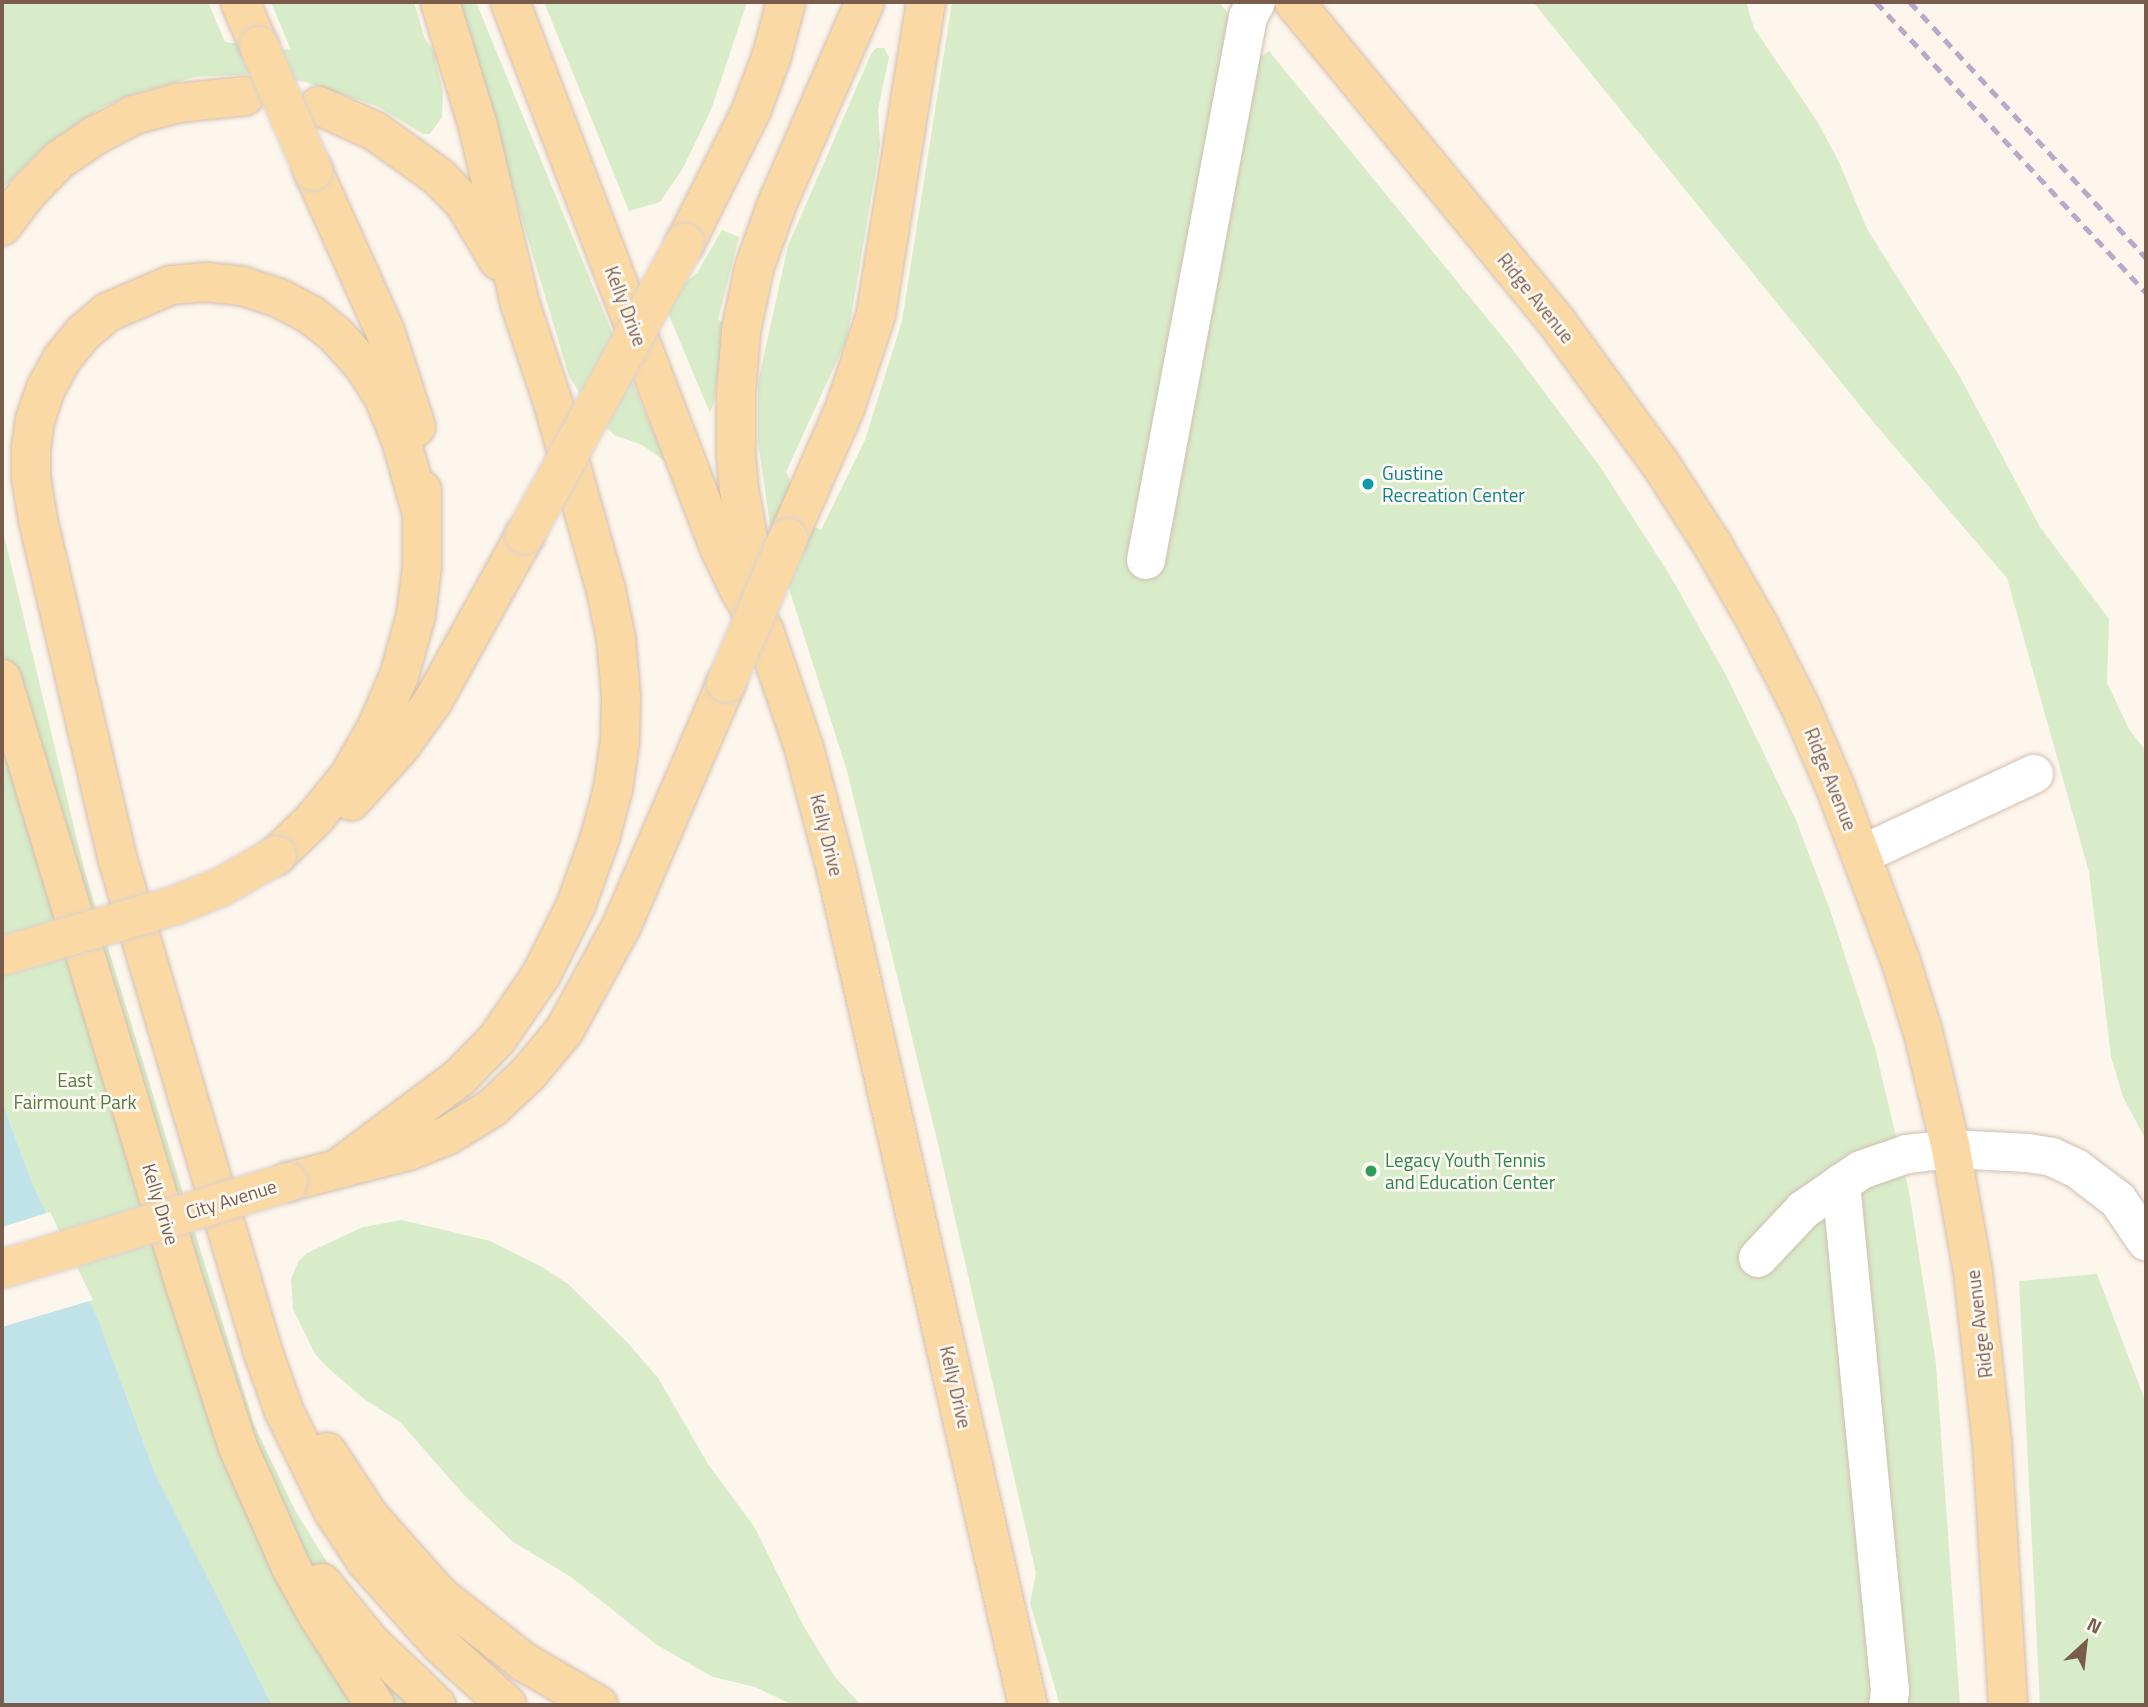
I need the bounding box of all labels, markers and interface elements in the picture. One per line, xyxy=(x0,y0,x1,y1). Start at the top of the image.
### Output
street label: Ridge Avenue xyxy=(1493,249,1579,347)
street label: Kelly Drive xyxy=(600,263,652,349)
place label: Gustine Recreation Center xyxy=(1382,462,1525,506)
marker: Gustine Recreation Center xyxy=(1360,476,1376,492)
street label: Ridge Avenue xyxy=(1800,724,1862,834)
street label: Kelly Drive xyxy=(806,792,848,878)
park label: East Fairmount Park xyxy=(14,1069,136,1113)
place label: Legacy Youth Tennis and Education Center xyxy=(1385,1149,1555,1193)
street label: Kelly Drive xyxy=(138,1161,184,1247)
marker: Legacy Youth Tennis and Education Center xyxy=(1363,1163,1379,1179)
street label: City Avenue xyxy=(183,1174,279,1224)
street label: Ridge Avenue xyxy=(1961,1269,1997,1379)
street label: Kelly Drive xyxy=(935,1344,977,1430)
north arrow xyxy=(2050,1609,2120,1679)
text: N xyxy=(2082,1609,2107,1641)

